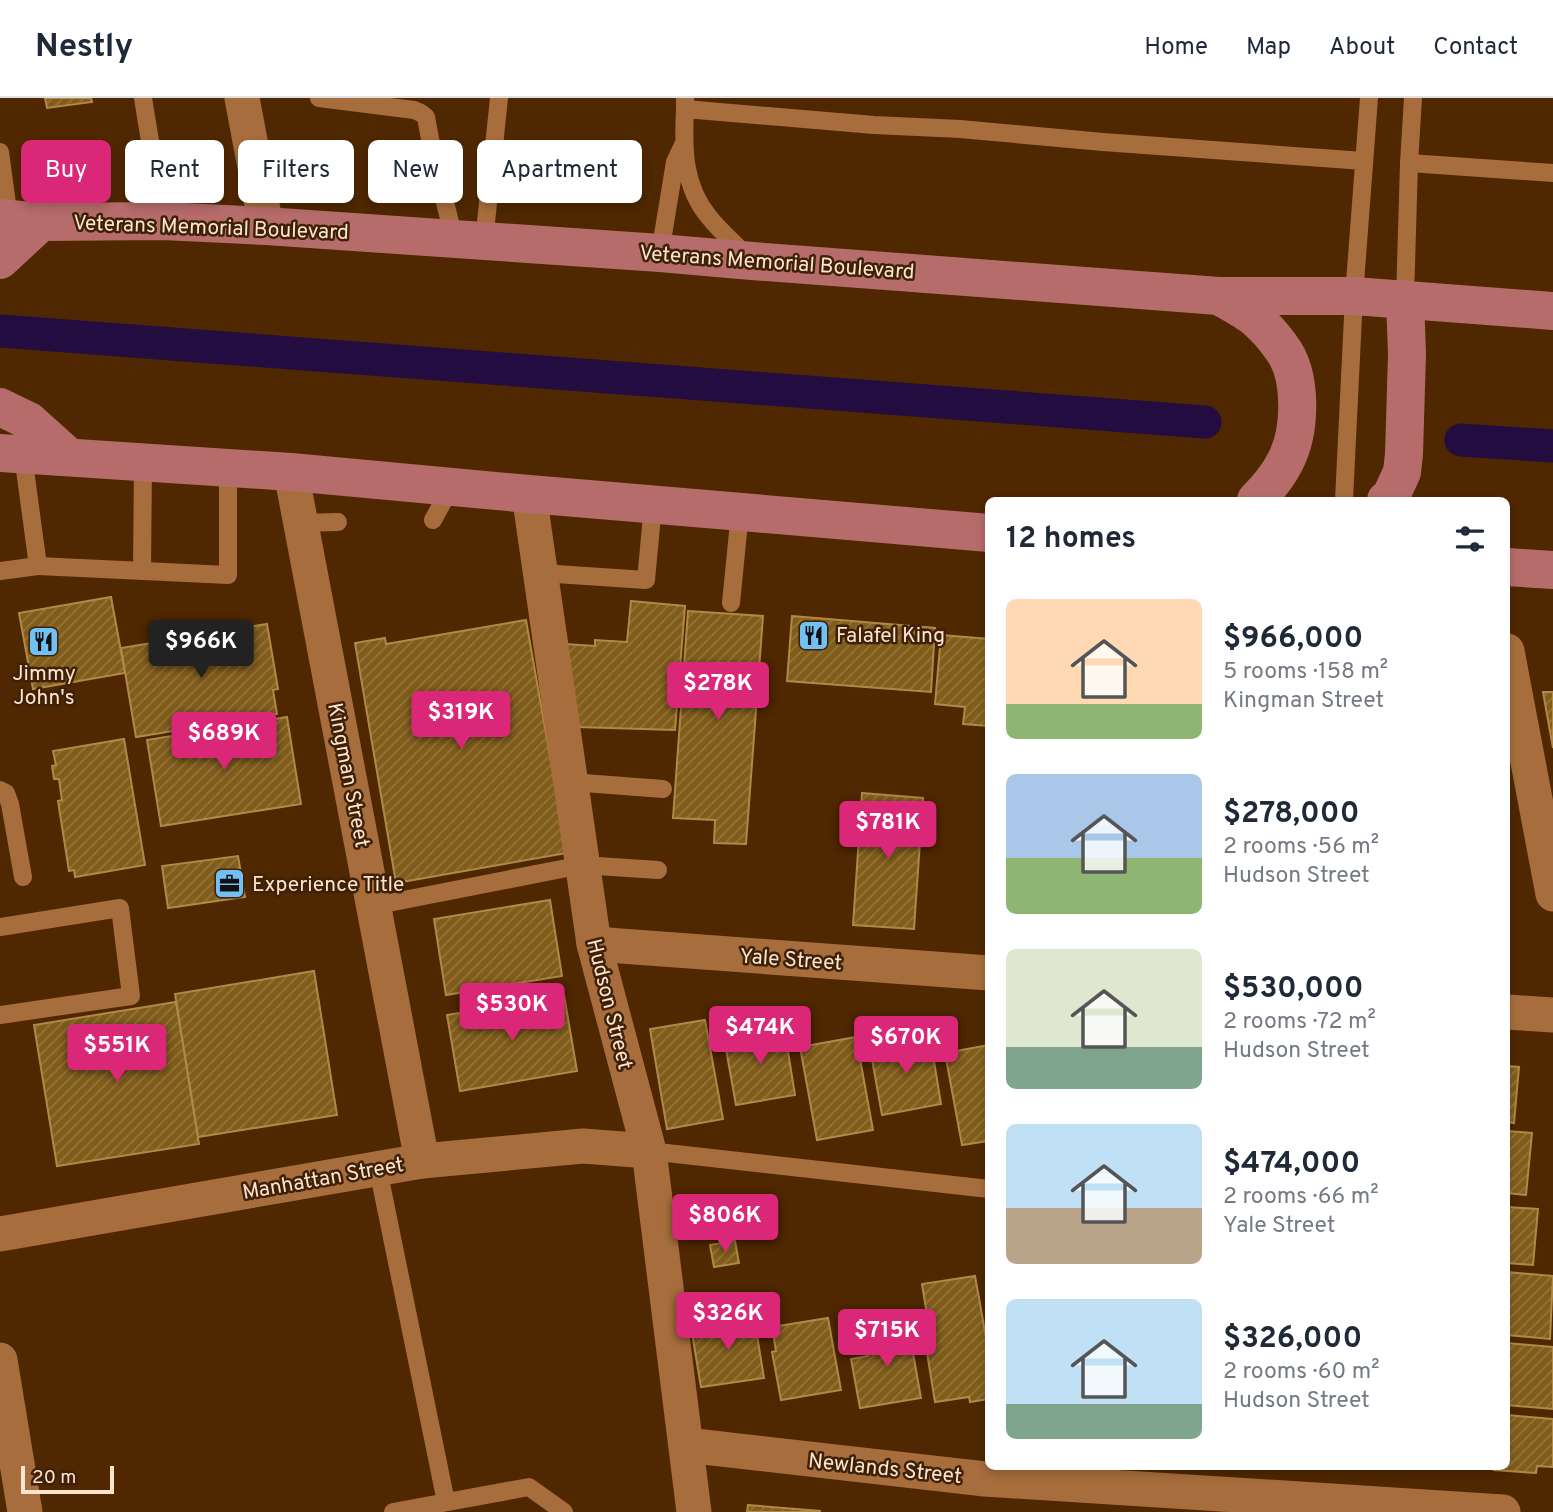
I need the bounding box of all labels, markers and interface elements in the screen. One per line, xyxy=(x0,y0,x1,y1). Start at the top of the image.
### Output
text: Nestly xyxy=(35,27,133,69)
text: Home xyxy=(1144,33,1208,63)
text: Map xyxy=(1246,33,1291,63)
text: About xyxy=(1329,33,1395,63)
text: Contact xyxy=(1433,33,1518,63)
chip: Buy xyxy=(21,140,111,203)
chip: Rent xyxy=(125,140,224,203)
chip: Filters xyxy=(238,140,354,203)
chip: New xyxy=(368,140,463,203)
chip: Apartment xyxy=(477,140,642,203)
street label: Veterans Memorial Boulevard xyxy=(73,210,349,247)
street label: Veterans Memorial Boulevard xyxy=(638,240,915,287)
icon: filters xyxy=(1451,520,1489,558)
text: 12 homes xyxy=(1006,521,1136,558)
restaurant icon: Falafel King xyxy=(796,618,830,652)
pin: $966K xyxy=(152,620,250,680)
text: $966,000 xyxy=(1223,621,1363,658)
place label: Falafel King xyxy=(836,623,945,650)
restaurant icon: Jimmy John's xyxy=(27,624,61,658)
icon: home xyxy=(1062,627,1146,711)
text: $966K xyxy=(165,628,237,657)
text: 5 rooms · 158 m² xyxy=(1223,658,1388,687)
place label: Jimmy John's xyxy=(12,661,76,712)
pin: $278K xyxy=(669,662,767,722)
text: $278K xyxy=(683,670,753,699)
text: Kingman Street xyxy=(1223,687,1384,716)
pin: $319K xyxy=(412,692,510,751)
text: $319K xyxy=(427,699,495,728)
street label: Kingman Street xyxy=(320,701,375,850)
pin: $689K xyxy=(175,712,273,772)
text: $689K xyxy=(188,720,260,749)
text: $278,000 xyxy=(1223,796,1359,833)
pin: $781K xyxy=(839,802,937,861)
icon: home xyxy=(1062,802,1146,886)
text: $781K xyxy=(855,809,921,838)
text: 2 rooms · 56 m² xyxy=(1223,833,1379,862)
text: Hudson Street xyxy=(1223,862,1370,891)
office icon: Experience Title xyxy=(212,867,246,901)
place label: Experience Title xyxy=(252,872,404,899)
street label: Hudson Street xyxy=(579,936,638,1073)
street label: Yale Street xyxy=(739,943,843,978)
text: $530,000 xyxy=(1223,971,1364,1008)
icon: home xyxy=(1062,977,1146,1061)
pin: $530K xyxy=(463,984,561,1043)
text: $530K xyxy=(476,991,548,1020)
pin: $474K xyxy=(711,1006,809,1066)
text: 2 rooms · 72 m² xyxy=(1223,1008,1376,1037)
text: $474K xyxy=(725,1014,795,1043)
pin: $670K xyxy=(857,1016,955,1076)
pin: $551K xyxy=(68,1024,166,1084)
text: $670K xyxy=(870,1024,942,1053)
text: $551K xyxy=(83,1032,151,1061)
text: Hudson Street xyxy=(1223,1037,1370,1066)
text: $474,000 xyxy=(1223,1146,1360,1183)
street label: Manhattan Street xyxy=(241,1152,406,1207)
icon: home xyxy=(1062,1152,1146,1236)
text: 2 rooms · 66 m² xyxy=(1223,1183,1379,1212)
pin: $806K xyxy=(676,1194,774,1254)
text: $806K xyxy=(688,1202,762,1231)
text: Yale Street xyxy=(1223,1212,1335,1241)
pin: $326K xyxy=(679,1292,777,1352)
text: $326K xyxy=(692,1300,764,1329)
pin: $715K xyxy=(838,1310,936,1369)
text: $715K xyxy=(854,1317,920,1346)
text: $326,000 xyxy=(1223,1321,1362,1358)
icon: home xyxy=(1062,1327,1146,1411)
text: 2 rooms · 60 m² xyxy=(1223,1358,1380,1387)
text: Hudson Street xyxy=(1223,1387,1370,1416)
street label: Newlands Street xyxy=(807,1448,963,1491)
scale bar xyxy=(21,1463,114,1495)
text: 20 m xyxy=(32,1466,76,1490)

